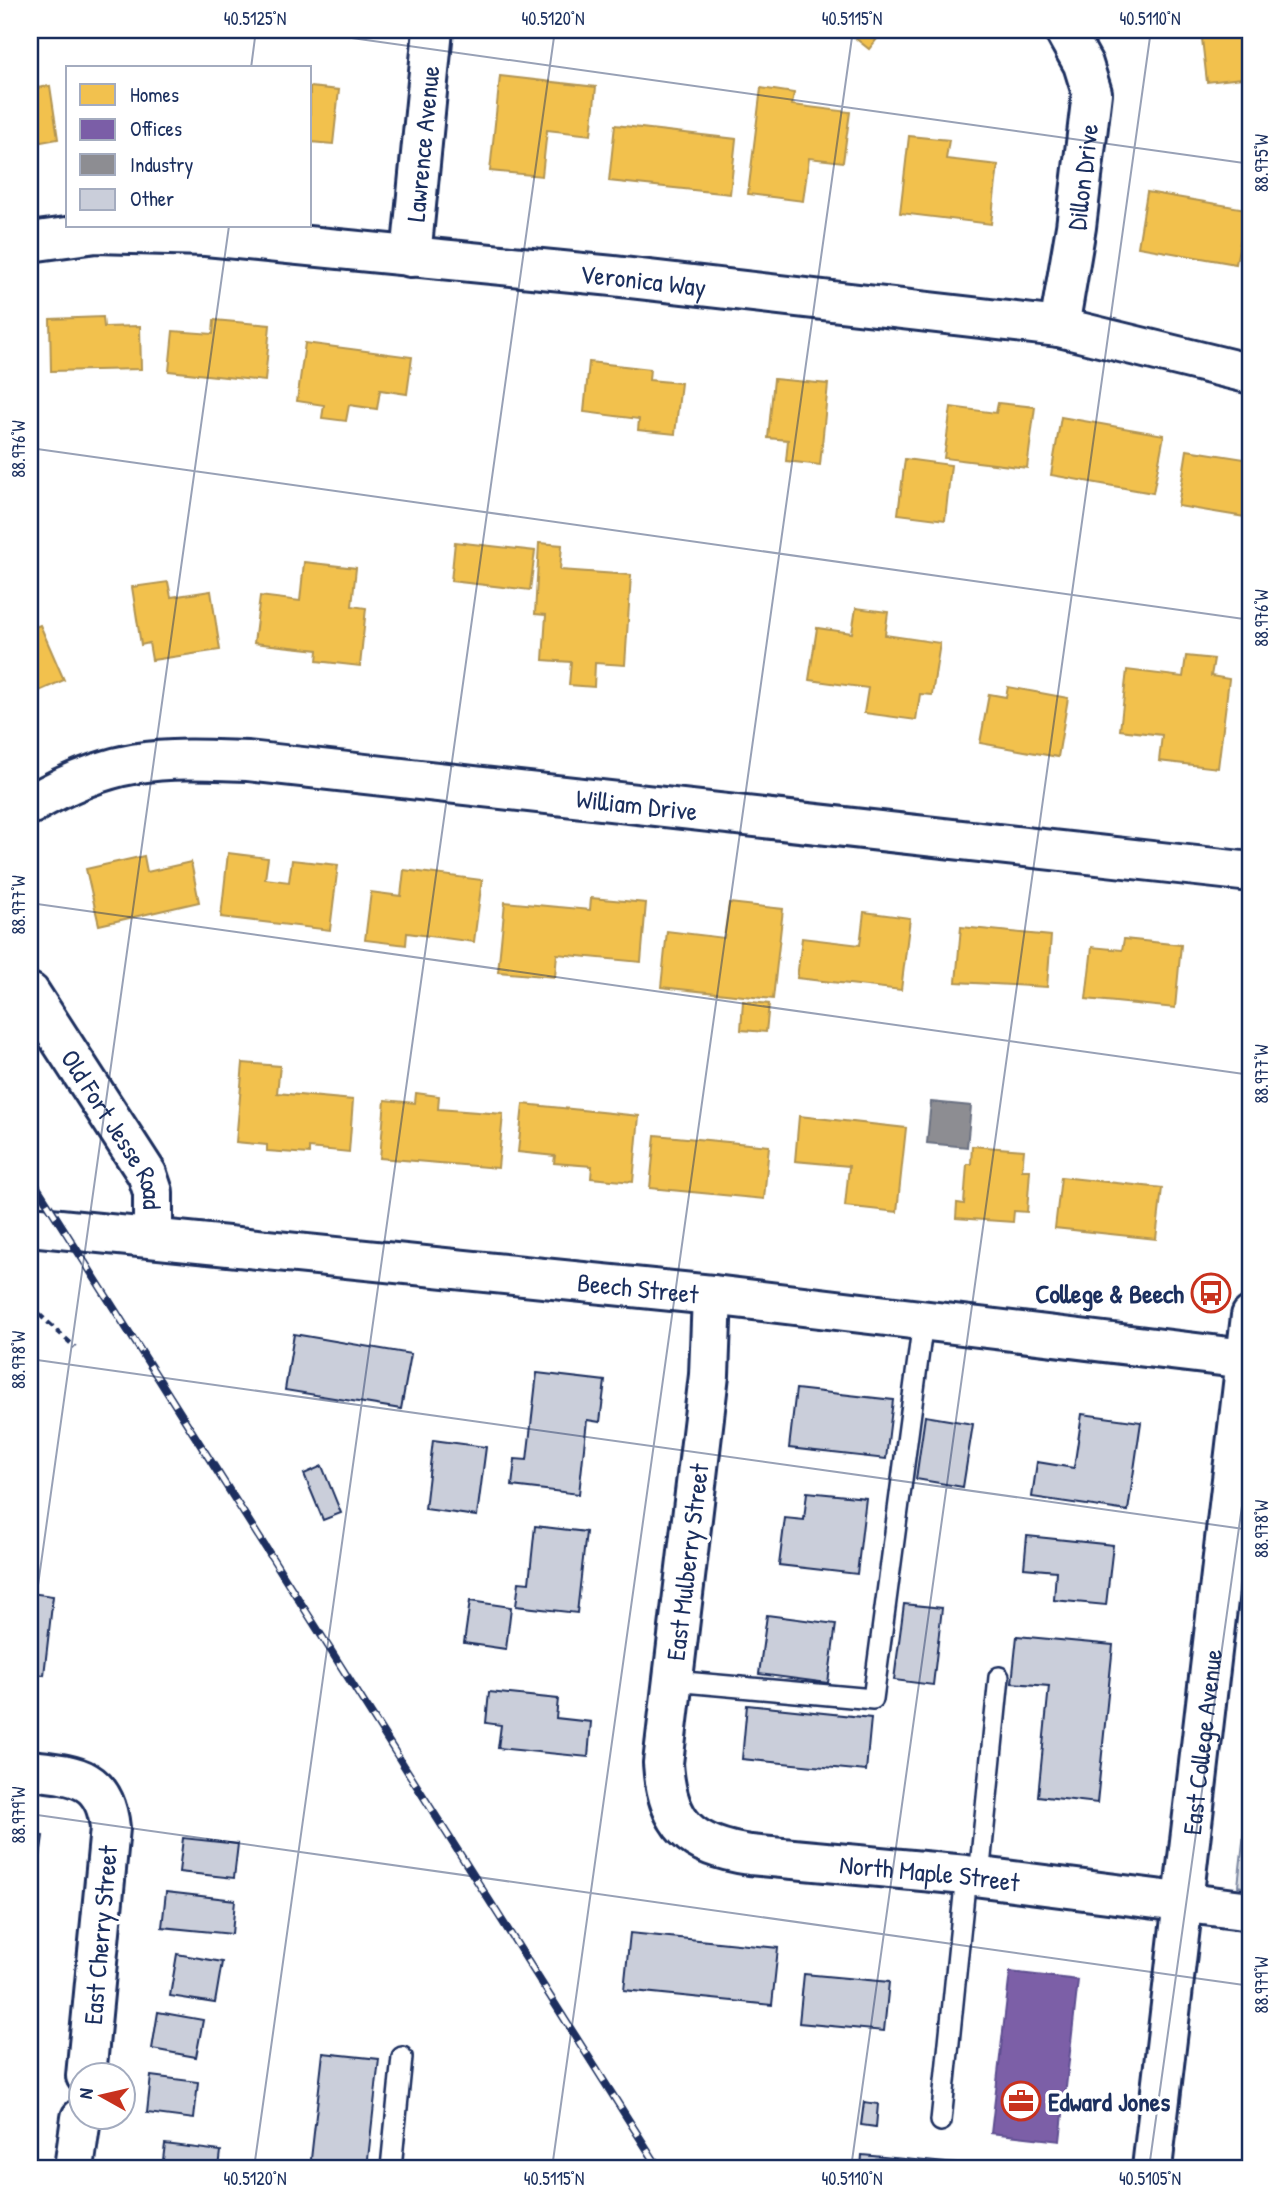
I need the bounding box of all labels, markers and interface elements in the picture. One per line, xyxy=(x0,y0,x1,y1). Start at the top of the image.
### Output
text: 40.5125°N xyxy=(224,6,286,31)
text: 40.5120°N xyxy=(521,6,585,31)
text: 40.5115°N xyxy=(822,6,882,31)
text: 40.5110°N xyxy=(1119,6,1181,31)
street label: Lawrence Avenue xyxy=(397,64,447,223)
legend xyxy=(66,66,312,228)
text: Homes xyxy=(130,80,179,109)
text: Offices xyxy=(130,114,182,143)
street label: Dillon Drive xyxy=(1058,122,1106,232)
text: 88.975°W xyxy=(1249,134,1274,192)
text: Industry xyxy=(130,150,193,179)
text: Other xyxy=(130,184,174,213)
street label: Veronica Way xyxy=(579,255,708,304)
text: 88.976°W xyxy=(6,420,31,478)
text: 88.976°W xyxy=(1249,589,1274,647)
street label: William Drive xyxy=(574,780,699,828)
text: 88.977°W xyxy=(6,875,31,935)
street label: Old Fort Jesse Road xyxy=(53,1042,170,1209)
text: 88.977°W xyxy=(1249,1044,1274,1104)
street label: Beech Street xyxy=(576,1264,701,1311)
bus stop icon: College & Beech xyxy=(1190,1272,1232,1314)
place label: College & Beech xyxy=(1035,1276,1184,1312)
text: 88.978°W xyxy=(6,1331,31,1389)
street label: East Mulberry Street xyxy=(658,1461,717,1662)
text: 88.978°W xyxy=(1249,1500,1274,1558)
street label: East College Avenue xyxy=(1173,1647,1230,1837)
text: 88.979°W xyxy=(6,1787,31,1843)
street label: East Cherry Street xyxy=(75,1843,125,2026)
street label: North Maple Street xyxy=(838,1846,1023,1899)
text: 88.979°W xyxy=(1249,1957,1274,2013)
north arrow xyxy=(66,2062,136,2132)
office icon: Edward Jones xyxy=(1000,2080,1042,2122)
place label: Edward Jones xyxy=(1048,2084,1170,2119)
text: N xyxy=(72,2087,99,2100)
text: 40.5120°N xyxy=(223,2166,287,2191)
text: 40.5115°N xyxy=(524,2166,584,2191)
text: 40.5110°N xyxy=(821,2166,883,2191)
text: 40.5105°N xyxy=(1119,2166,1181,2191)

